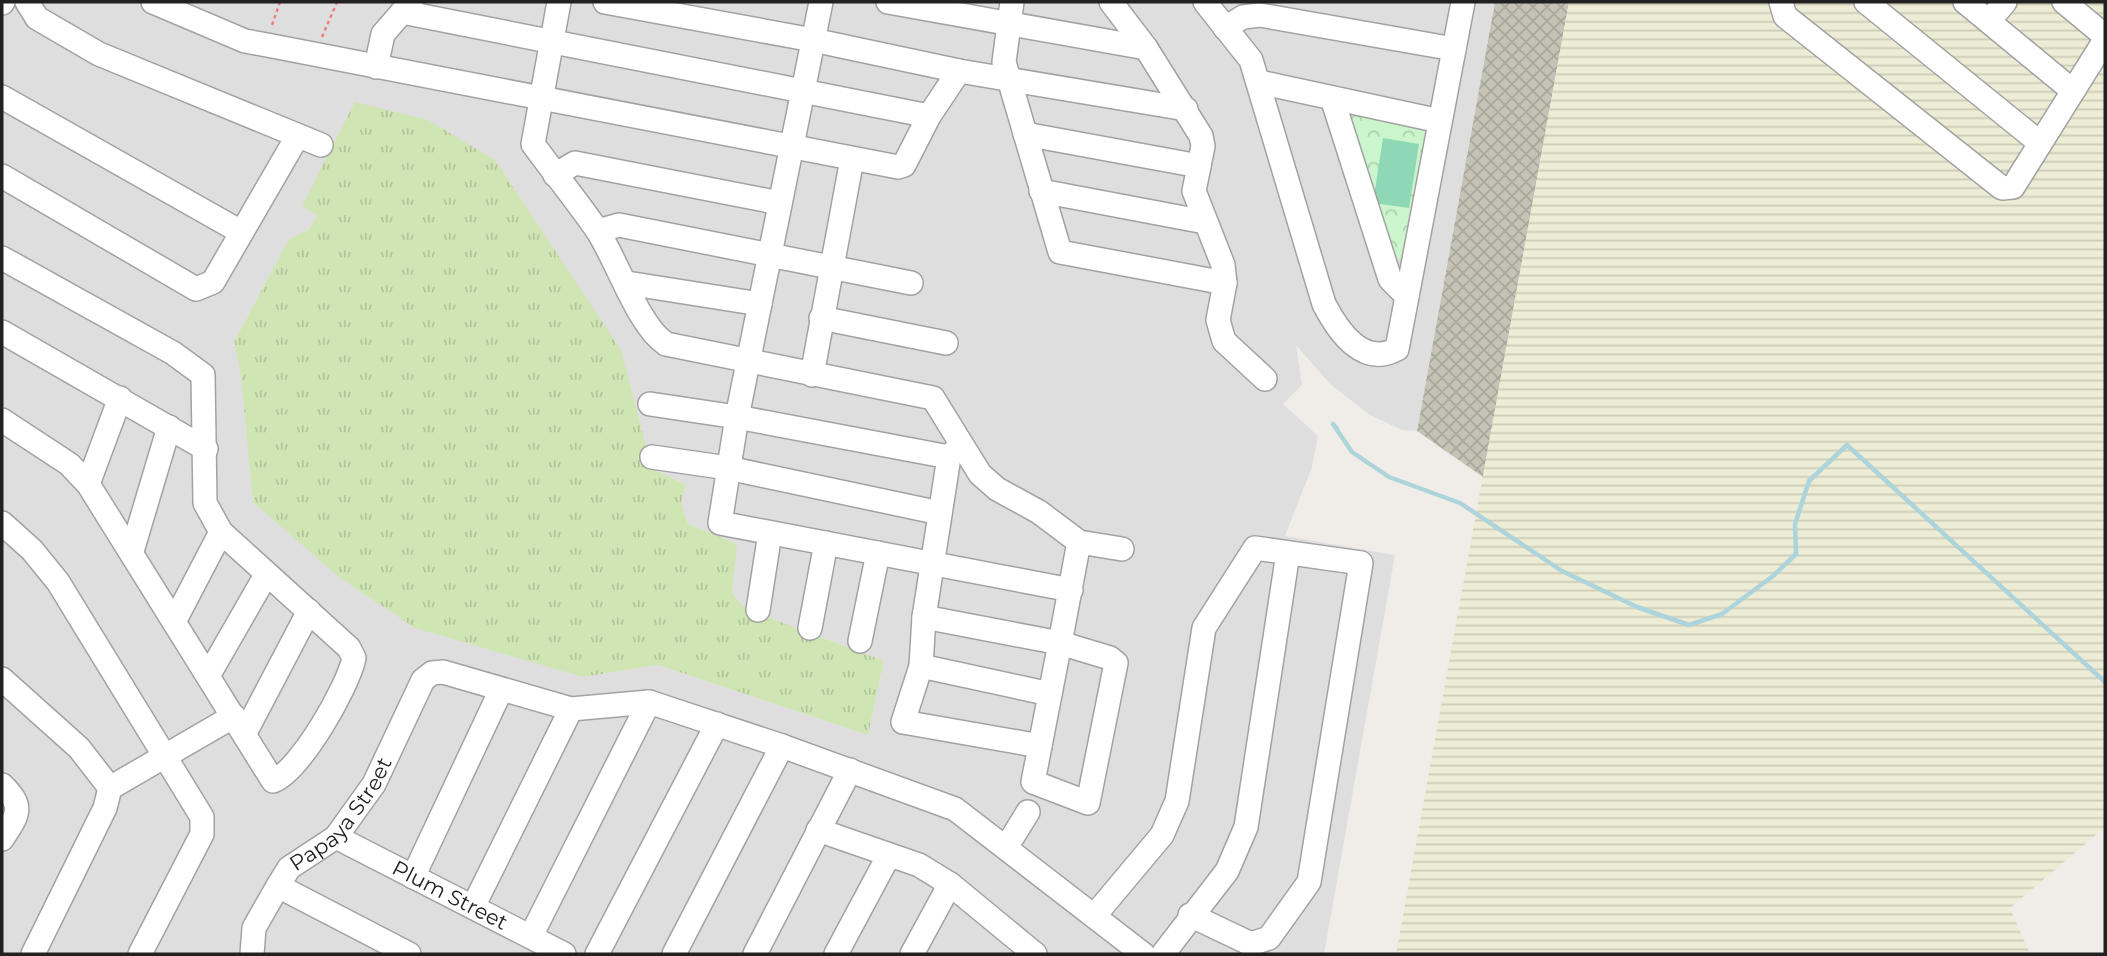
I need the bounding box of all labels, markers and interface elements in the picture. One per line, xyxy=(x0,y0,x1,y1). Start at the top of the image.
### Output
street label: Papaya Street xyxy=(285,753,397,876)
street label: Plum Street xyxy=(388,855,512,935)

